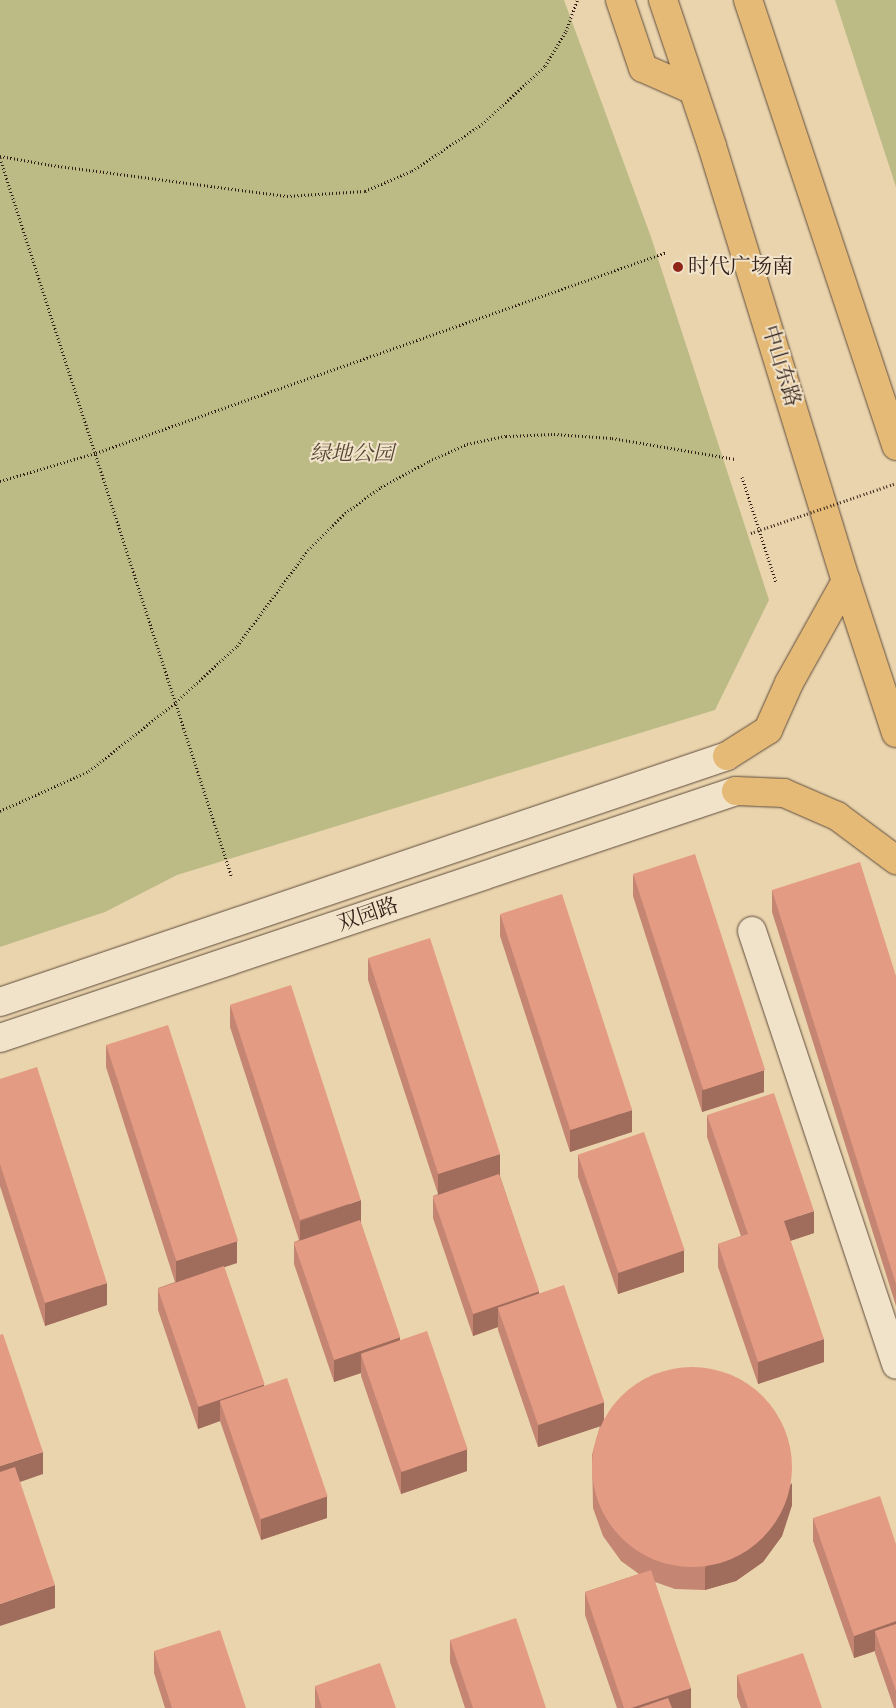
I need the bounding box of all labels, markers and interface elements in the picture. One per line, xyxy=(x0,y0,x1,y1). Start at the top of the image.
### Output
place label: 时代广场南 xyxy=(688,254,793,280)
marker: 时代广场南 xyxy=(672,261,684,273)
street label: 中山东路 xyxy=(757,322,805,410)
park label: 绿地公园 xyxy=(310,441,394,467)
street label: 双园路 xyxy=(334,893,402,937)

